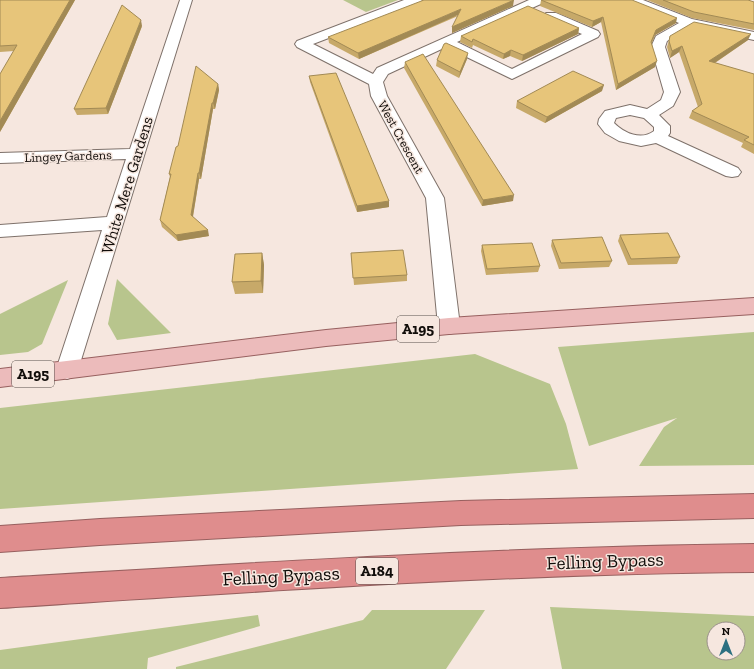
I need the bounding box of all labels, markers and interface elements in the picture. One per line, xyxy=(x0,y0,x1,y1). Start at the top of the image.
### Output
street label: West Crescent xyxy=(375,98,427,176)
street label: White Mere Gardens xyxy=(97,114,157,256)
street label: Lingey Gardens xyxy=(24,147,112,165)
road number: A195 xyxy=(397,316,439,342)
road number: A195 xyxy=(12,361,54,387)
street label: Felling Bypass xyxy=(546,547,664,575)
road number: A184 xyxy=(356,558,398,584)
street label: Felling Bypass xyxy=(222,561,340,591)
north arrow xyxy=(706,621,746,661)
text: N xyxy=(722,625,731,638)

